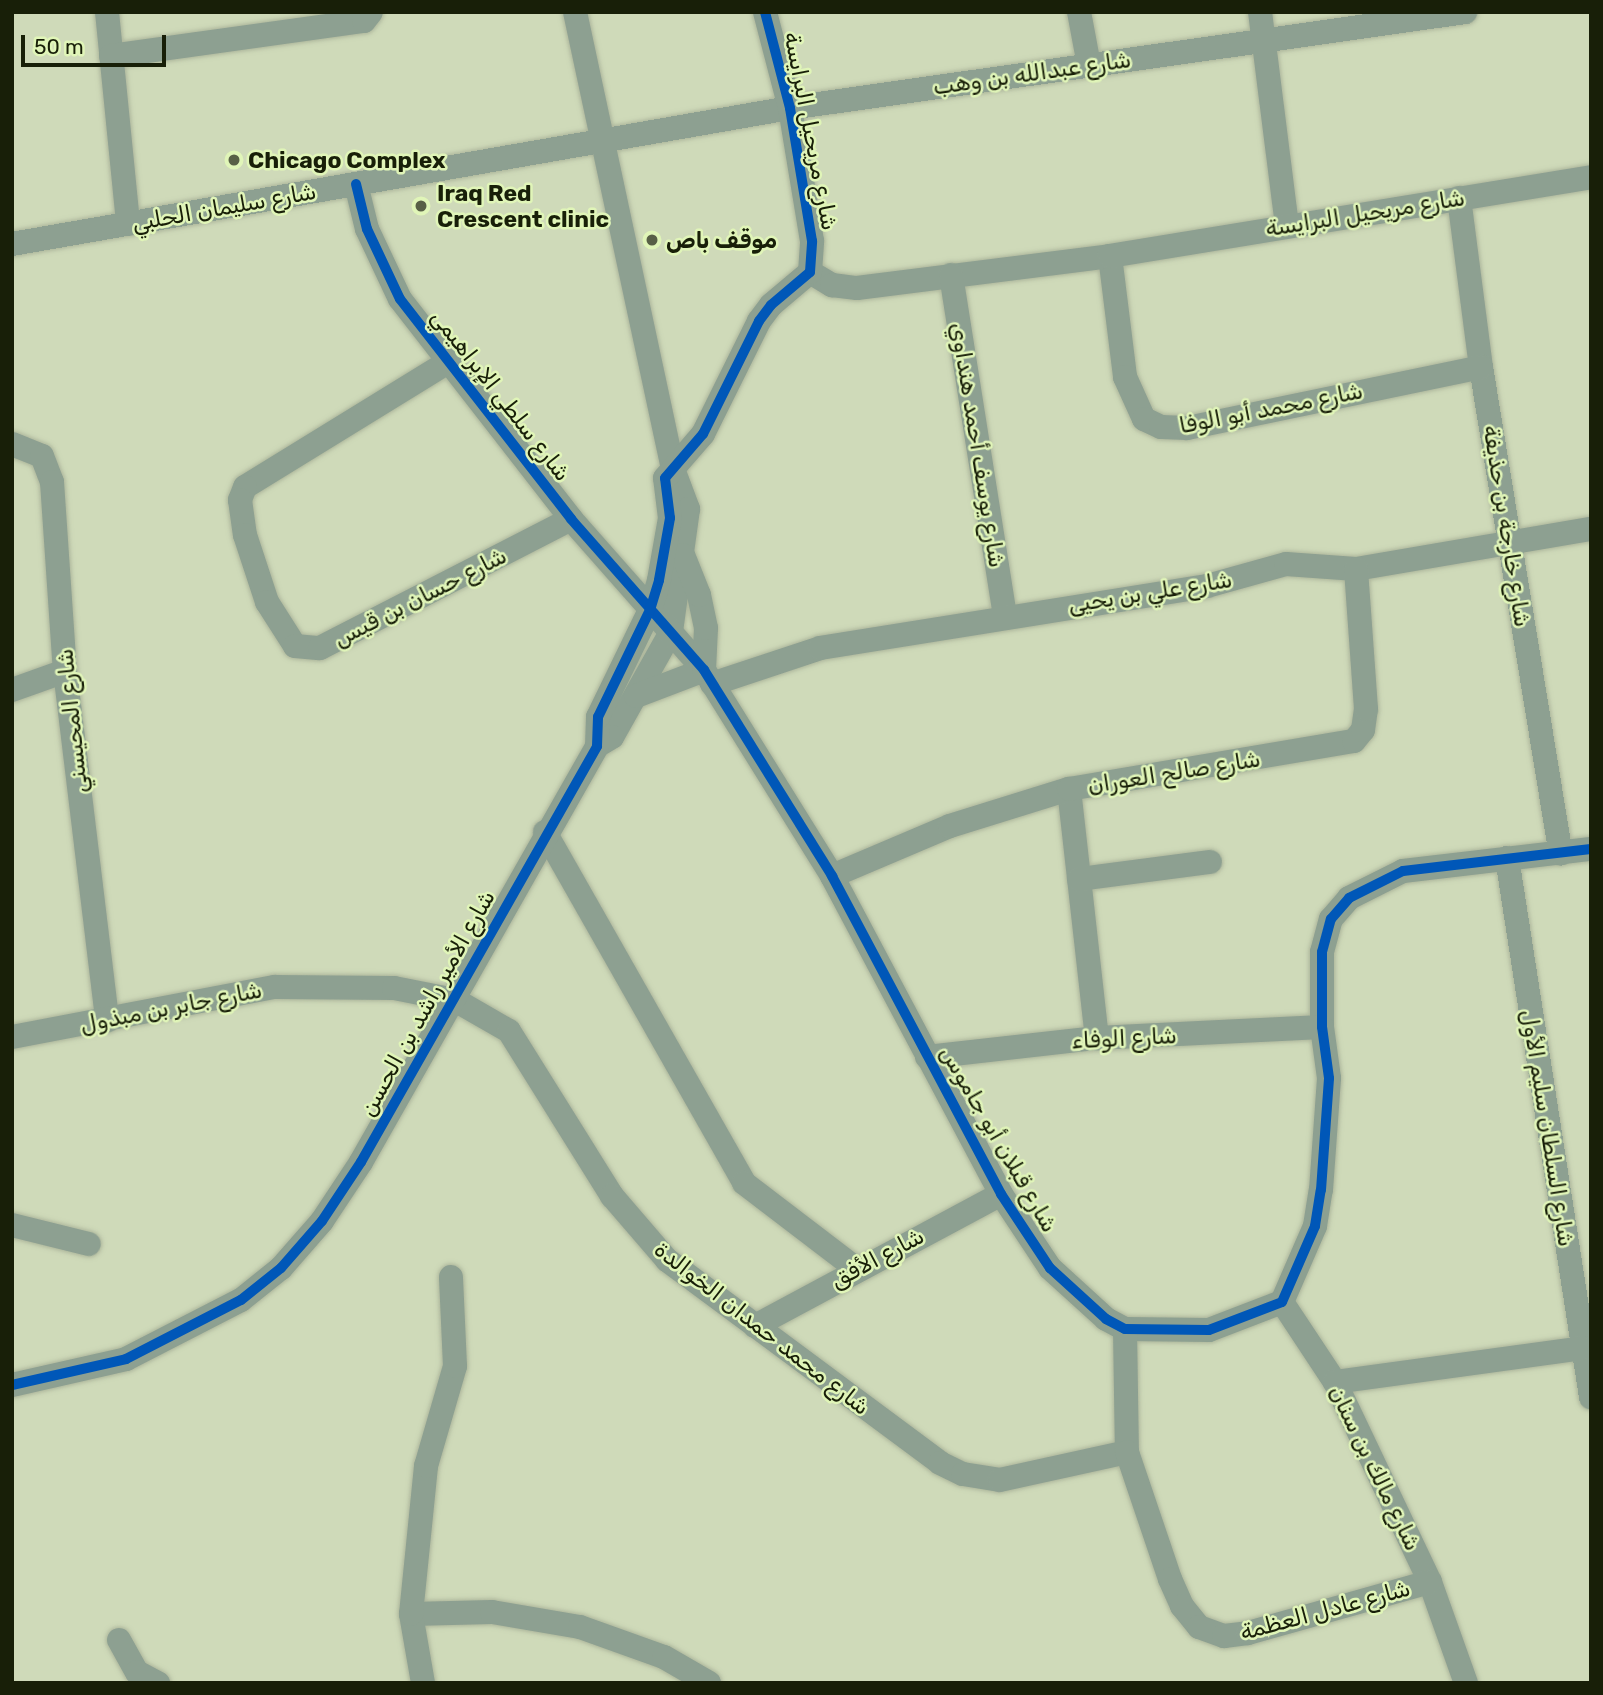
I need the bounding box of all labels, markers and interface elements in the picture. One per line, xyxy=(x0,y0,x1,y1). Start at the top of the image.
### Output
scale bar xyxy=(24,21,170,65)
street label: شارع مريحيل البرايسة xyxy=(778,29,844,233)
text: 50 m xyxy=(34,34,84,59)
street label: شارع عبدالله بن وهب xyxy=(931,45,1133,101)
place label: Chicago Complex xyxy=(248,146,445,174)
marker: Chicago Complex xyxy=(226,152,242,168)
street label: شارع سليمان الحلبي xyxy=(130,177,318,237)
place label: Iraq Red Crescent clinic xyxy=(437,179,609,233)
street label: شارع مريحيل البرايسة xyxy=(1263,184,1467,242)
marker: Iraq Red Crescent clinic xyxy=(411,196,431,216)
place label: موقف باص xyxy=(666,226,777,254)
marker: موقف باص xyxy=(644,232,660,248)
street label: شارع سلطي الإبراهيمي xyxy=(425,304,577,486)
street label: شارع يوسف أحمد هنداوي xyxy=(945,320,1011,570)
street label: شارع محمد أبو الوفا xyxy=(1177,377,1365,439)
street label: شارع خارجة بن حذيفة xyxy=(1477,423,1537,629)
street label: شارع حسان بن قيس xyxy=(329,541,511,653)
street label: شارع علي بن يحيى xyxy=(1066,565,1234,619)
street label: شارع المحيسني xyxy=(51,647,93,795)
street label: شارع صالح العوران xyxy=(1086,745,1262,799)
street label: شارع الأمير راشد بن الحسن xyxy=(353,885,501,1121)
street label: شارع جابر بن مبذول xyxy=(78,976,264,1038)
street label: شارع السلطان سليم الأول xyxy=(1516,1007,1580,1249)
street label: شارع الوفاء xyxy=(1070,1021,1178,1055)
street label: شارع قبلان أبو جاموس xyxy=(934,1041,1064,1237)
street label: شارع الأفق xyxy=(825,1222,929,1294)
street label: شارع محمد حمدان الخوالدة xyxy=(649,1235,875,1421)
street label: شارع مالك بن سنان xyxy=(1323,1381,1427,1555)
street label: شارع عادل العظمة xyxy=(1237,1574,1413,1646)

